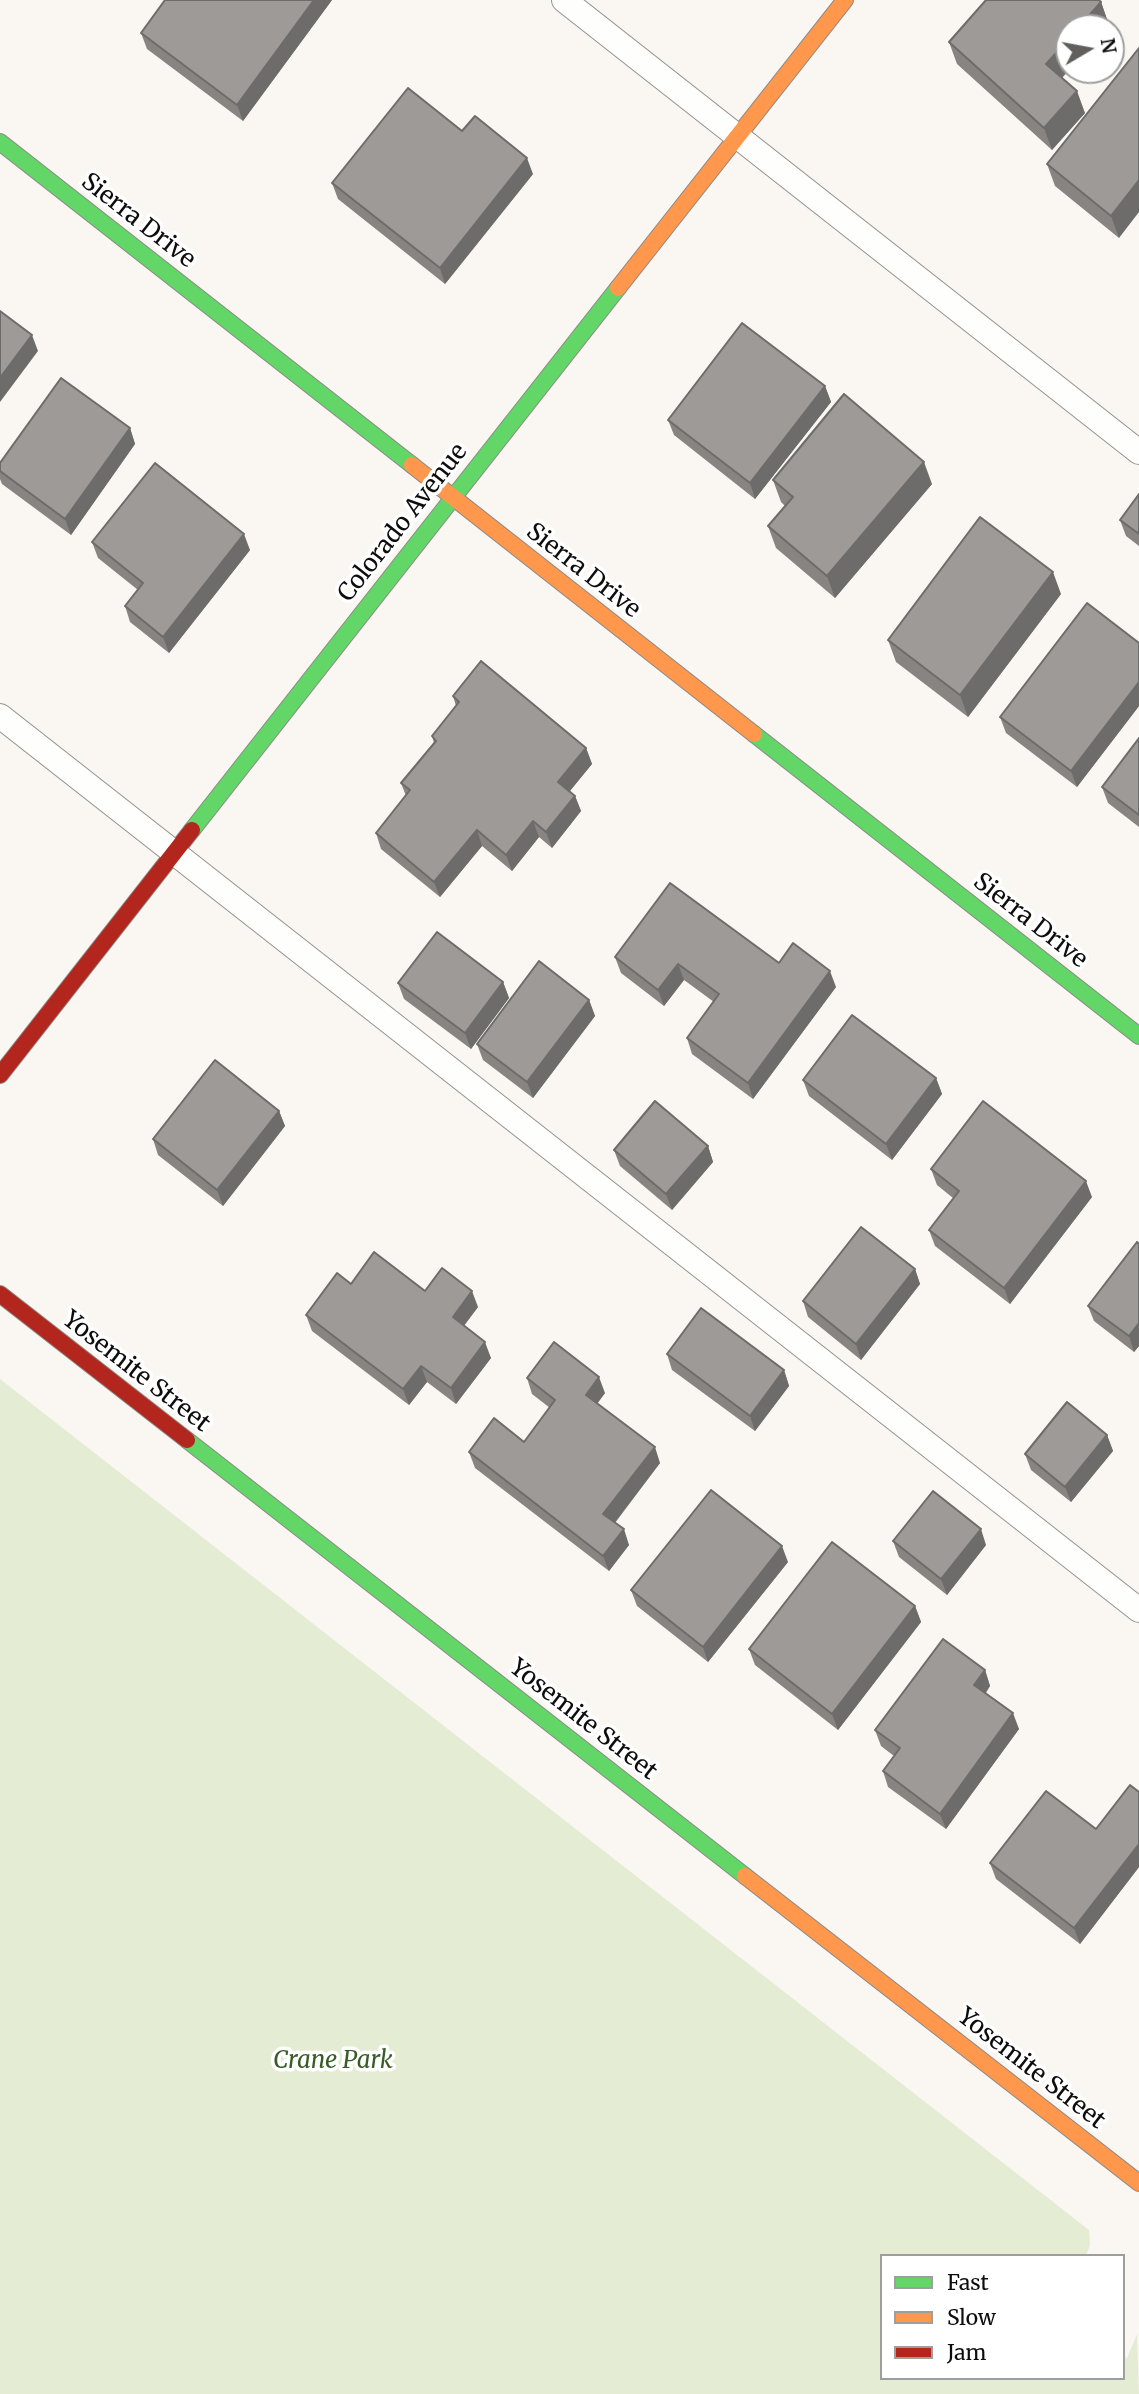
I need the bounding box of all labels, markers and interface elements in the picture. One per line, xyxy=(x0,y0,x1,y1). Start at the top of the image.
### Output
north arrow xyxy=(1055,14,1125,84)
text: N xyxy=(1096,36,1122,55)
street label: Sierra Drive xyxy=(75,168,201,274)
street label: Colorado Avenue xyxy=(332,438,474,608)
street label: Sierra Drive xyxy=(520,518,646,624)
street label: Sierra Drive xyxy=(967,868,1093,974)
street label: Yosemite Street xyxy=(57,1306,215,1438)
street label: Yosemite Street xyxy=(504,1654,662,1786)
street label: Yosemite Street xyxy=(952,2003,1110,2135)
park label: Crane Park xyxy=(273,2047,393,2075)
legend xyxy=(880,2254,1125,2380)
text: Fast xyxy=(947,2269,989,2296)
text: Slow xyxy=(947,2304,996,2331)
text: Jam xyxy=(947,2339,986,2366)

